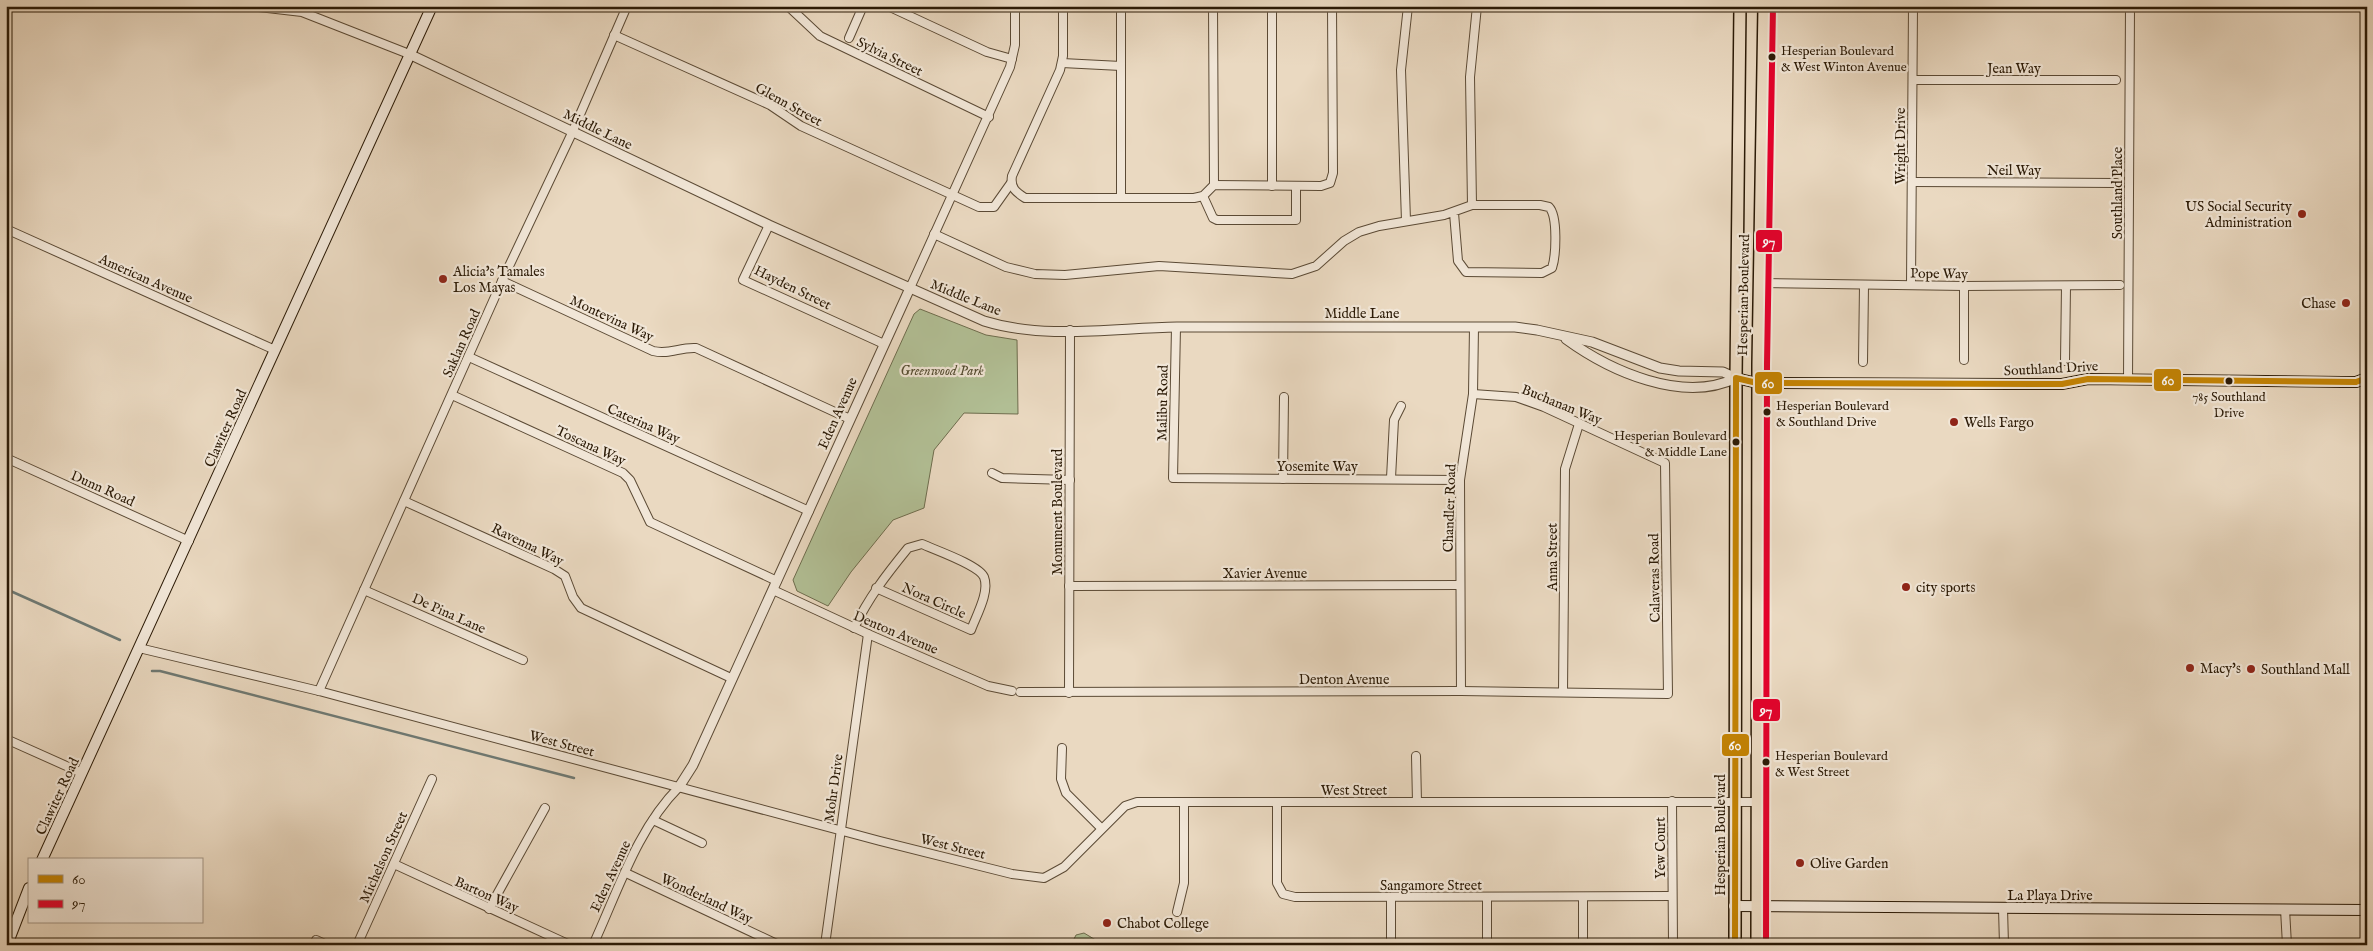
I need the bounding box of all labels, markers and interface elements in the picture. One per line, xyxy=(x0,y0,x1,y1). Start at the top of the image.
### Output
street label: Sylvia Street xyxy=(854,33,926,81)
place label: Hesperian Boulevard & West Winton Avenue xyxy=(1781,43,1907,76)
marker: Hesperian Boulevard & West Winton Avenue xyxy=(1767,52,1777,62)
street label: Jean Way xyxy=(1985,60,2041,78)
street label: Glenn Street xyxy=(752,79,825,131)
street label: Middle Lane xyxy=(560,105,636,155)
street label: Wright Drive xyxy=(1892,107,1910,184)
street label: Southland Place xyxy=(2109,146,2127,239)
street label: Neil Way xyxy=(1987,162,2041,180)
place label: US Social Security Administration xyxy=(2185,198,2293,232)
marker: US Social Security Administration xyxy=(2296,208,2308,220)
line badge: 97 xyxy=(1755,229,1783,253)
street label: Hesperian Boulevard xyxy=(1734,233,1754,356)
text: 97 xyxy=(1762,233,1776,251)
street label: American Avenue xyxy=(95,250,196,308)
street label: Hayden Street xyxy=(751,261,834,314)
place label: Alicia's Tamales Los Mayas xyxy=(452,263,545,297)
street label: Pope Way xyxy=(1910,264,1968,284)
marker: Alicia's Tamales Los Mayas xyxy=(437,273,449,285)
street label: Middle Lane xyxy=(928,276,1004,321)
street label: Montevina Way xyxy=(567,292,657,346)
place label: Chase xyxy=(2301,295,2337,313)
marker: Chase xyxy=(2340,297,2352,309)
street label: Middle Lane xyxy=(1325,305,1400,323)
street label: Saklan Road xyxy=(439,306,485,380)
street label: Southland Drive xyxy=(2003,358,2099,380)
park label: Greenwood Park xyxy=(900,362,984,380)
street label: Malibu Road xyxy=(1153,364,1173,441)
line badge: 60 xyxy=(2153,368,2182,392)
line badge: 60 xyxy=(1754,371,1783,395)
text: 60 xyxy=(2162,372,2175,390)
street label: Eden Avenue xyxy=(814,374,862,452)
text: 60 xyxy=(1762,375,1775,393)
marker: 785 Southland Drive xyxy=(2224,376,2234,386)
street label: Buchanan Way xyxy=(1519,381,1605,429)
street label: Clawiter Road xyxy=(201,386,251,470)
place label: 785 Southland Drive xyxy=(2192,389,2266,422)
place label: Hesperian Boulevard & Southland Drive xyxy=(1776,398,1889,431)
street label: Caterina Way xyxy=(604,400,683,448)
marker: Hesperian Boulevard & Southland Drive xyxy=(1762,407,1772,417)
place label: Wells Fargo xyxy=(1964,414,2034,432)
marker: Wells Fargo xyxy=(1948,416,1960,428)
street label: Toscana Way xyxy=(553,422,629,470)
place label: Hesperian Boulevard & Middle Lane xyxy=(1614,428,1727,461)
marker: Hesperian Boulevard & Middle Lane xyxy=(1731,437,1741,447)
street label: Monument Boulevard xyxy=(1049,448,1067,575)
street label: Yosemite Way xyxy=(1276,458,1358,476)
street label: Chandler Road xyxy=(1439,463,1461,553)
street label: Dunn Road xyxy=(68,467,138,511)
street label: Ravenna Way xyxy=(488,520,567,570)
street label: Anna Street xyxy=(1544,523,1562,592)
street label: Calaveras Road xyxy=(1645,533,1665,623)
street label: Xavier Avenue xyxy=(1223,565,1308,583)
street label: Nora Circle xyxy=(899,579,969,623)
place label: city sports xyxy=(1916,579,1975,597)
marker: city sports xyxy=(1900,581,1912,593)
street label: De Pina Lane xyxy=(409,590,489,638)
street label: Denton Avenue xyxy=(850,607,941,659)
place label: Macy's xyxy=(2200,660,2241,678)
place label: Southland Mall xyxy=(2261,661,2350,679)
marker: Macy's xyxy=(2184,662,2196,674)
marker: Southland Mall xyxy=(2245,663,2257,675)
street label: Denton Avenue xyxy=(1299,671,1390,689)
line badge: 97 xyxy=(1752,698,1781,722)
text: 97 xyxy=(1759,702,1773,720)
street label: West Street xyxy=(527,727,596,761)
line badge: 60 xyxy=(1721,733,1750,757)
text: 60 xyxy=(1729,737,1742,755)
place label: Hesperian Boulevard & West Street xyxy=(1775,748,1888,781)
street label: Mohr Drive xyxy=(820,752,848,823)
street label: Clawiter Road xyxy=(32,754,84,838)
marker: Hesperian Boulevard & West Street xyxy=(1761,757,1771,767)
street label: Hesperian Boulevard xyxy=(1712,774,1730,896)
street label: West Street xyxy=(1321,782,1388,800)
street label: Michelson Street xyxy=(356,809,412,906)
street label: Yew Court xyxy=(1652,817,1670,879)
street label: West Street xyxy=(918,830,987,864)
street label: Eden Avenue xyxy=(587,837,636,915)
place label: Olive Garden xyxy=(1810,855,1889,873)
marker: Olive Garden xyxy=(1794,857,1806,869)
legend xyxy=(28,858,202,924)
text: 60 xyxy=(72,870,86,889)
street label: Wonderland Way xyxy=(658,870,756,928)
street label: Barton Way xyxy=(452,873,522,917)
street label: Sangamore Street xyxy=(1380,877,1482,895)
street label: La Playa Drive xyxy=(2007,887,2093,905)
text: 97 xyxy=(71,894,86,913)
place label: Chabot College xyxy=(1117,915,1210,933)
marker: Chabot College xyxy=(1101,917,1113,929)

